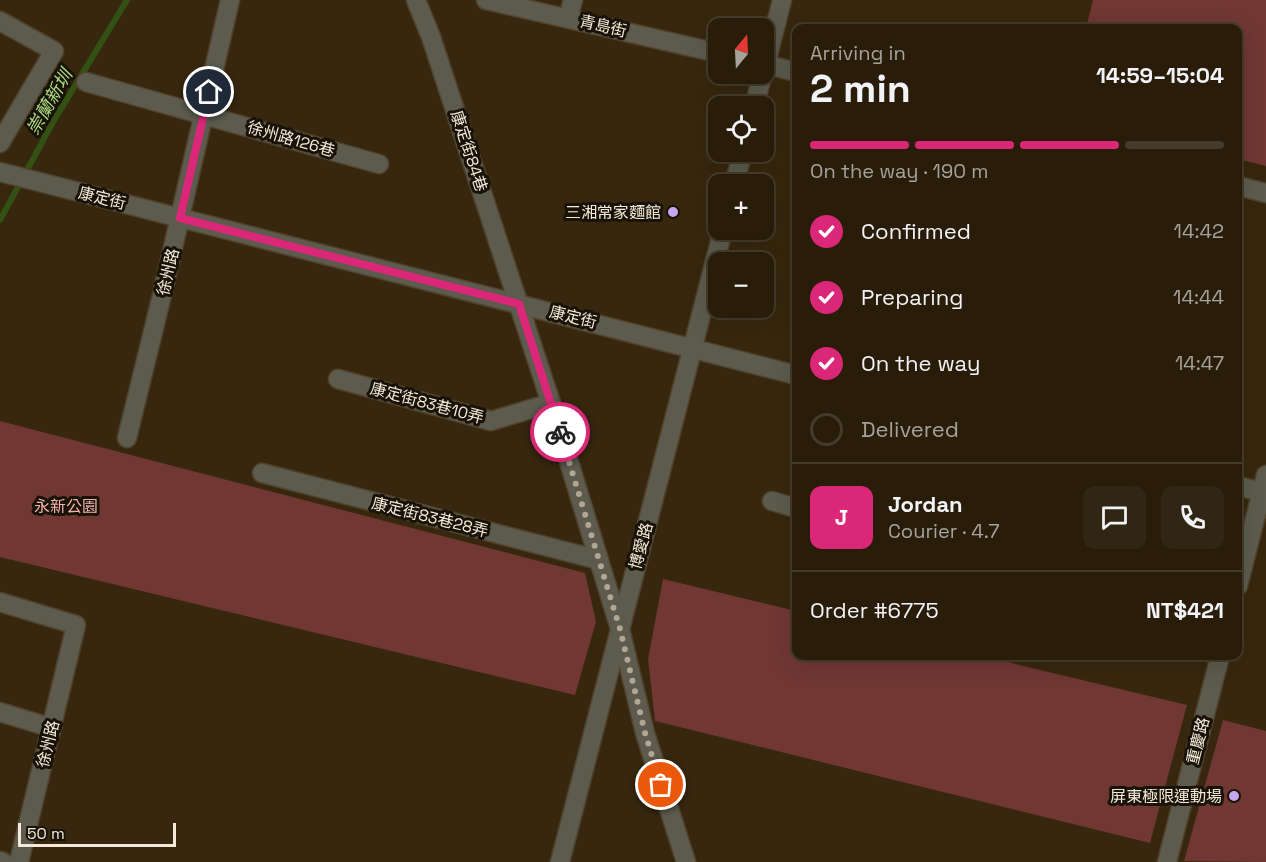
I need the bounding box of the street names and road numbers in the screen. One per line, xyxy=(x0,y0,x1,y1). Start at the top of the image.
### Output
street label: 青島街 xyxy=(577,10,629,42)
street label: 康定街84巷 xyxy=(446,108,492,194)
street label: 徐州路126巷 xyxy=(245,116,337,162)
street label: 康定街 xyxy=(76,182,128,214)
street label: 徐州路 xyxy=(152,246,184,298)
street label: 康定街 xyxy=(547,301,599,333)
street label: 康定街83巷10弄 xyxy=(368,378,486,428)
street label: 康定街83巷28弄 xyxy=(370,492,490,542)
street label: 博愛路 xyxy=(625,520,657,572)
street label: 重慶路 xyxy=(1182,715,1214,767)
street label: 徐州路 xyxy=(32,718,64,770)

